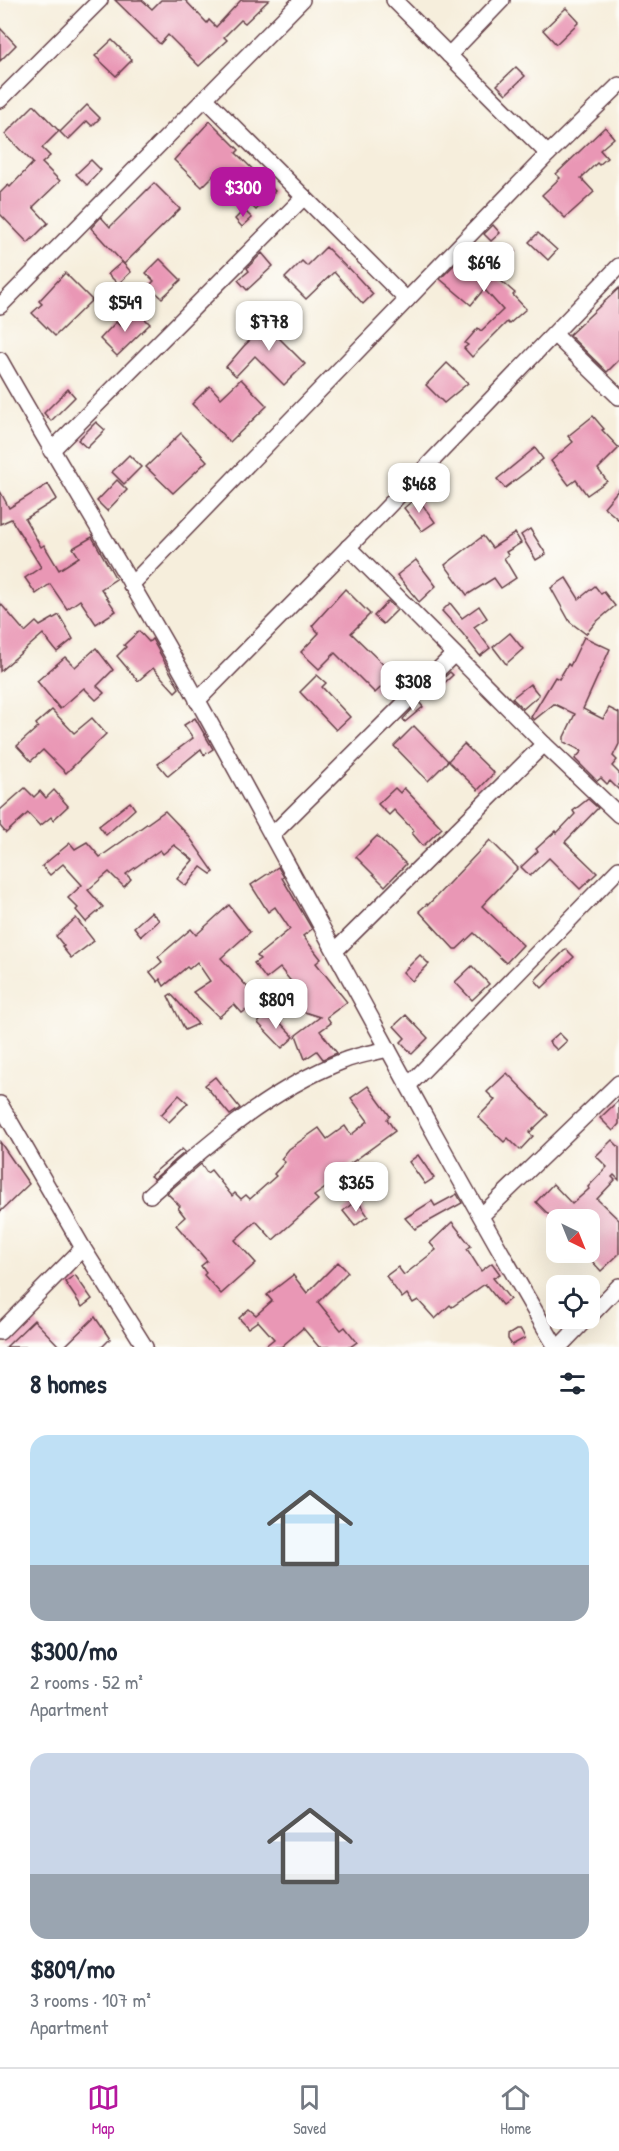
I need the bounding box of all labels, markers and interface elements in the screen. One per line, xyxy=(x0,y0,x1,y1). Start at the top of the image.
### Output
pin: $300 xyxy=(207,167,279,218)
text: $300 xyxy=(224,173,262,200)
pin: $696 xyxy=(448,242,520,293)
text: $696 xyxy=(467,248,501,275)
pin: $549 xyxy=(89,282,161,333)
text: $549 xyxy=(108,288,142,315)
pin: $778 xyxy=(233,301,305,352)
text: $778 xyxy=(250,307,288,334)
pin: $468 xyxy=(383,463,455,514)
text: $468 xyxy=(402,469,436,496)
pin: $308 xyxy=(377,661,449,712)
text: $308 xyxy=(395,667,431,694)
pin: $809 xyxy=(240,979,312,1030)
text: $809 xyxy=(258,985,294,1012)
pin: $365 xyxy=(320,1162,392,1213)
text: $365 xyxy=(338,1168,374,1195)
north arrow xyxy=(546,1209,600,1263)
map controls xyxy=(546,1209,600,1329)
button: locate xyxy=(546,1275,600,1329)
text: 8 homes xyxy=(30,1366,107,1401)
icon: filters xyxy=(556,1367,589,1400)
icon: home xyxy=(256,1474,364,1582)
text: $300/mo xyxy=(30,1633,117,1668)
text: 2 rooms · 52 m² xyxy=(30,1668,143,1695)
text: Apartment xyxy=(30,1695,108,1722)
icon: home xyxy=(256,1792,364,1900)
text: $809/mo xyxy=(30,1951,115,1986)
text: 3 rooms · 107 m² xyxy=(30,1986,151,2013)
text: Apartment xyxy=(30,2013,108,2040)
tab: Map xyxy=(87,2081,120,2139)
tab: Saved xyxy=(293,2081,326,2139)
tab: Home xyxy=(499,2081,532,2139)

